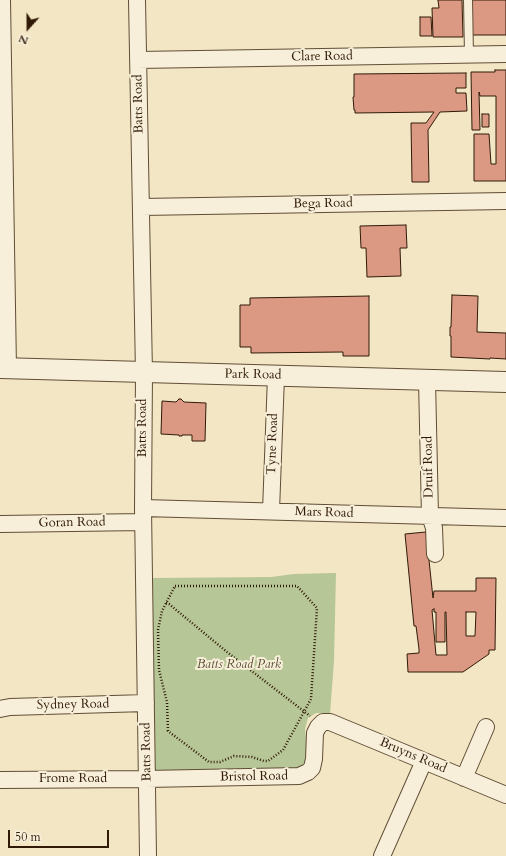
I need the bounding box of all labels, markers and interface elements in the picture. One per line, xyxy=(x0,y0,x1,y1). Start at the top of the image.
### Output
north arrow xyxy=(8,8,48,48)
text: N xyxy=(16,31,31,48)
street label: Clare Road xyxy=(291,49,353,65)
street label: Batts Road xyxy=(131,74,147,134)
street label: Bega Road xyxy=(293,196,353,212)
street label: Park Road xyxy=(224,367,282,383)
street label: Batts Road xyxy=(135,398,151,458)
street label: Tyne Road xyxy=(264,413,282,475)
street label: Druif Road xyxy=(421,436,437,498)
street label: Mars Road xyxy=(294,504,354,522)
street label: Goran Road xyxy=(38,515,106,531)
park label: Batts Road Park xyxy=(197,657,281,673)
street label: Sydney Road xyxy=(37,697,109,713)
street label: Batts Road xyxy=(139,722,155,782)
street label: Bruyns Road xyxy=(377,735,449,777)
street label: Bristol Road xyxy=(220,769,288,785)
street label: Frome Road xyxy=(39,771,107,787)
scale bar xyxy=(10,822,111,848)
text: 50 m xyxy=(15,829,41,845)

